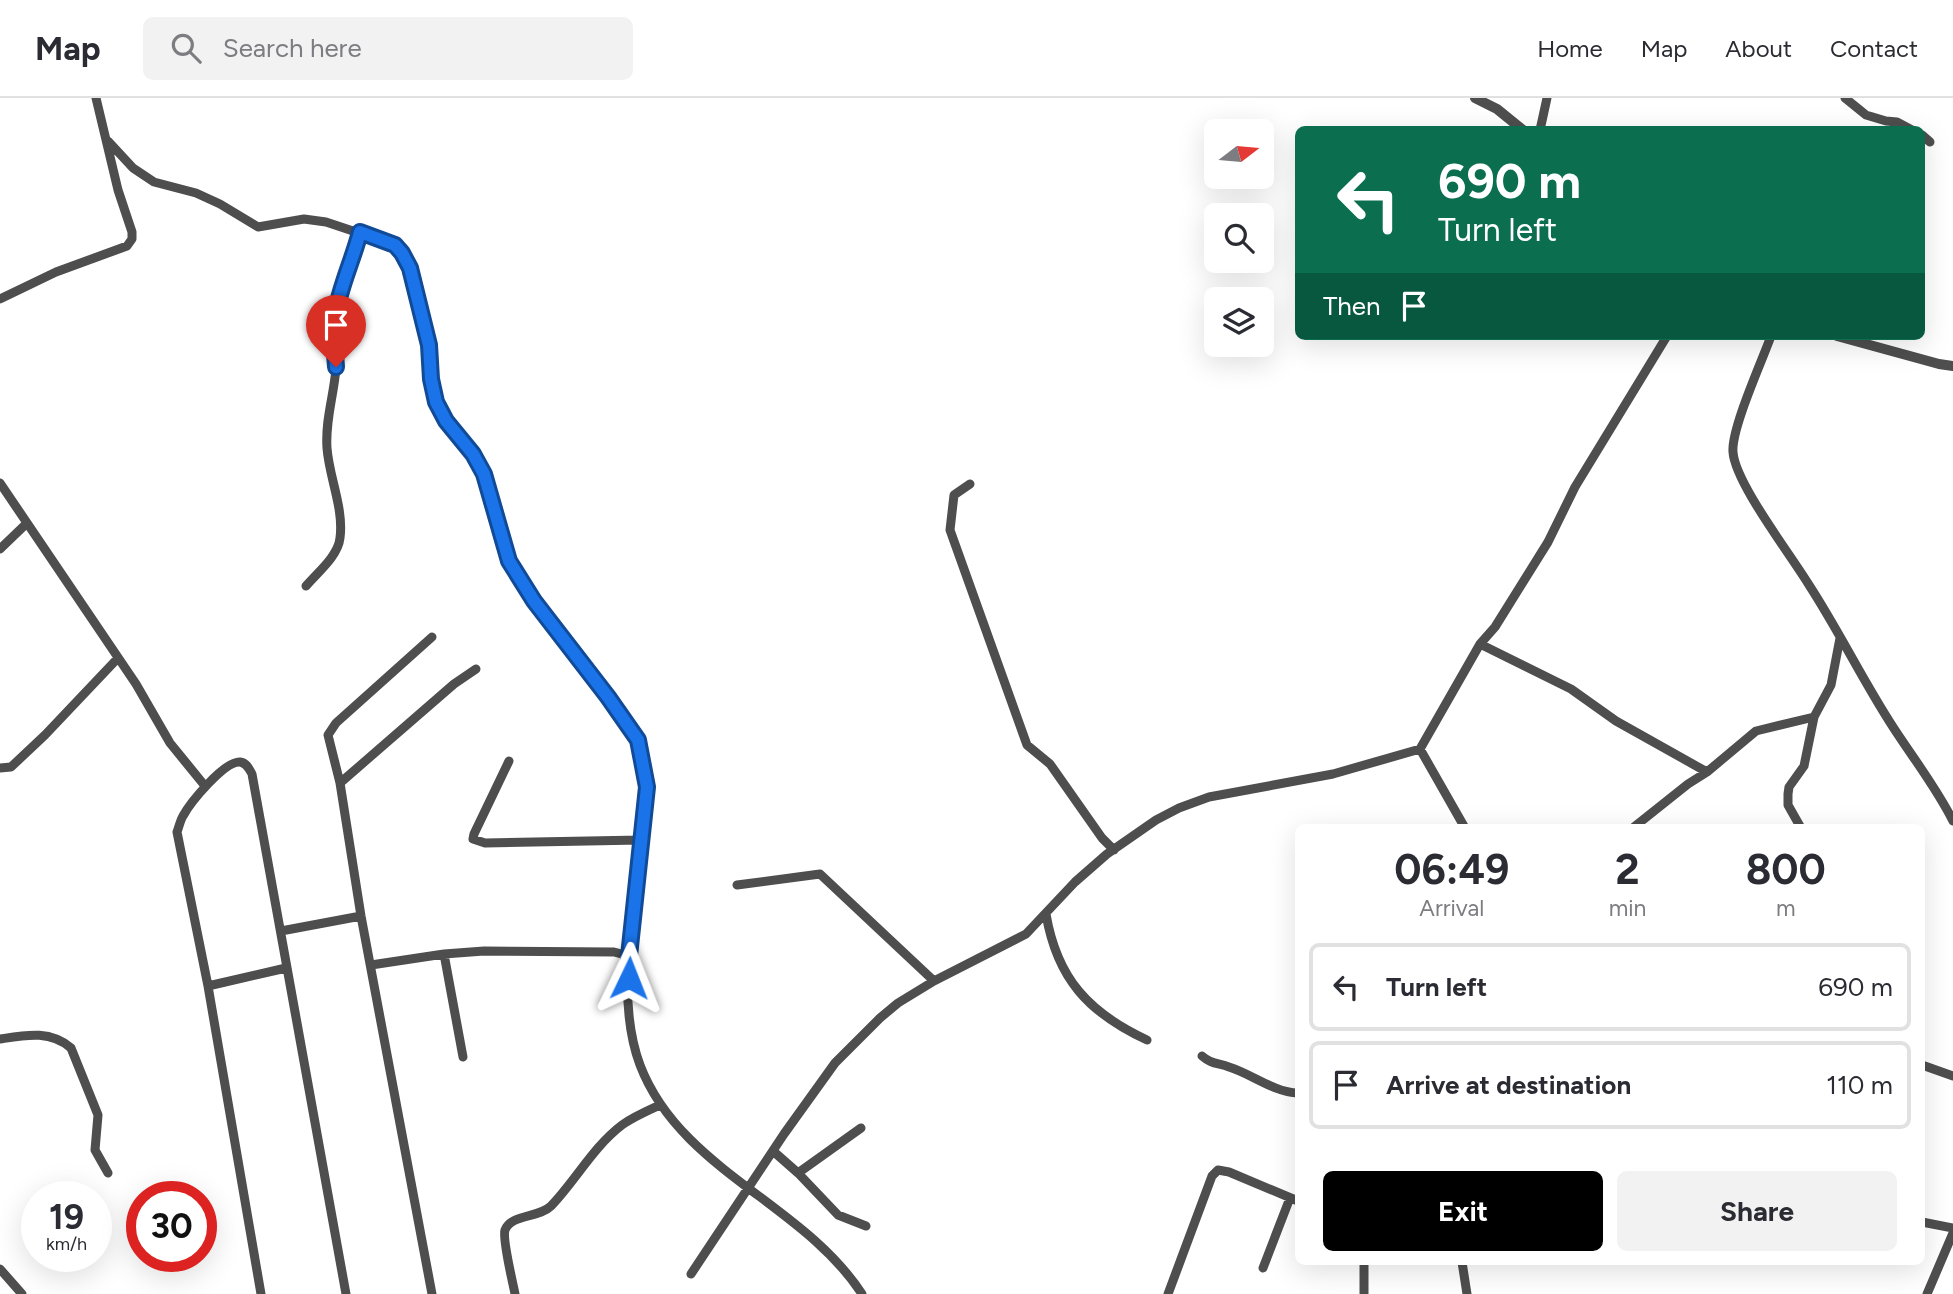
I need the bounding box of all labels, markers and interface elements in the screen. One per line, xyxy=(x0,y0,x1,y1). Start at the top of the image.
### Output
search box xyxy=(143,17,633,80)
text: Map xyxy=(35,29,101,68)
icon: search xyxy=(167,29,205,67)
text: Search here xyxy=(223,32,362,64)
text: Home xyxy=(1537,34,1603,63)
text: Map xyxy=(1641,34,1687,63)
text: About xyxy=(1725,34,1792,63)
text: Contact xyxy=(1830,34,1918,63)
north arrow xyxy=(1204,119,1274,189)
map controls xyxy=(1204,119,1274,357)
text: 690 m xyxy=(1438,151,1581,210)
icon: left xyxy=(1323,154,1414,245)
button: search xyxy=(1204,203,1274,273)
text: Turn left xyxy=(1438,211,1557,249)
button: layers xyxy=(1204,287,1274,357)
icon: arrive xyxy=(1395,287,1433,325)
text: Then xyxy=(1323,290,1381,322)
pin xyxy=(306,295,366,367)
icon: arrive xyxy=(317,306,355,344)
text: 06:49 xyxy=(1394,844,1509,895)
text: 2 xyxy=(1615,844,1640,895)
text: 800 xyxy=(1746,844,1826,895)
text: Arrival xyxy=(1419,894,1484,922)
text: min xyxy=(1609,894,1646,922)
text: m xyxy=(1776,894,1795,922)
position arrow xyxy=(592,941,666,1015)
icon: left xyxy=(1327,968,1365,1006)
text: Turn left xyxy=(1386,971,1487,1003)
text: 690 m xyxy=(1818,971,1893,1003)
icon: arrive xyxy=(1327,1066,1365,1104)
text: Arrive at destination xyxy=(1386,1069,1631,1101)
text: 110 m xyxy=(1826,1069,1893,1101)
button: Exit xyxy=(1323,1171,1603,1251)
button: Share xyxy=(1617,1171,1897,1251)
speed limit sign: 30 xyxy=(126,1181,217,1272)
text: 19 xyxy=(49,1196,84,1238)
text: km/h xyxy=(46,1233,87,1255)

